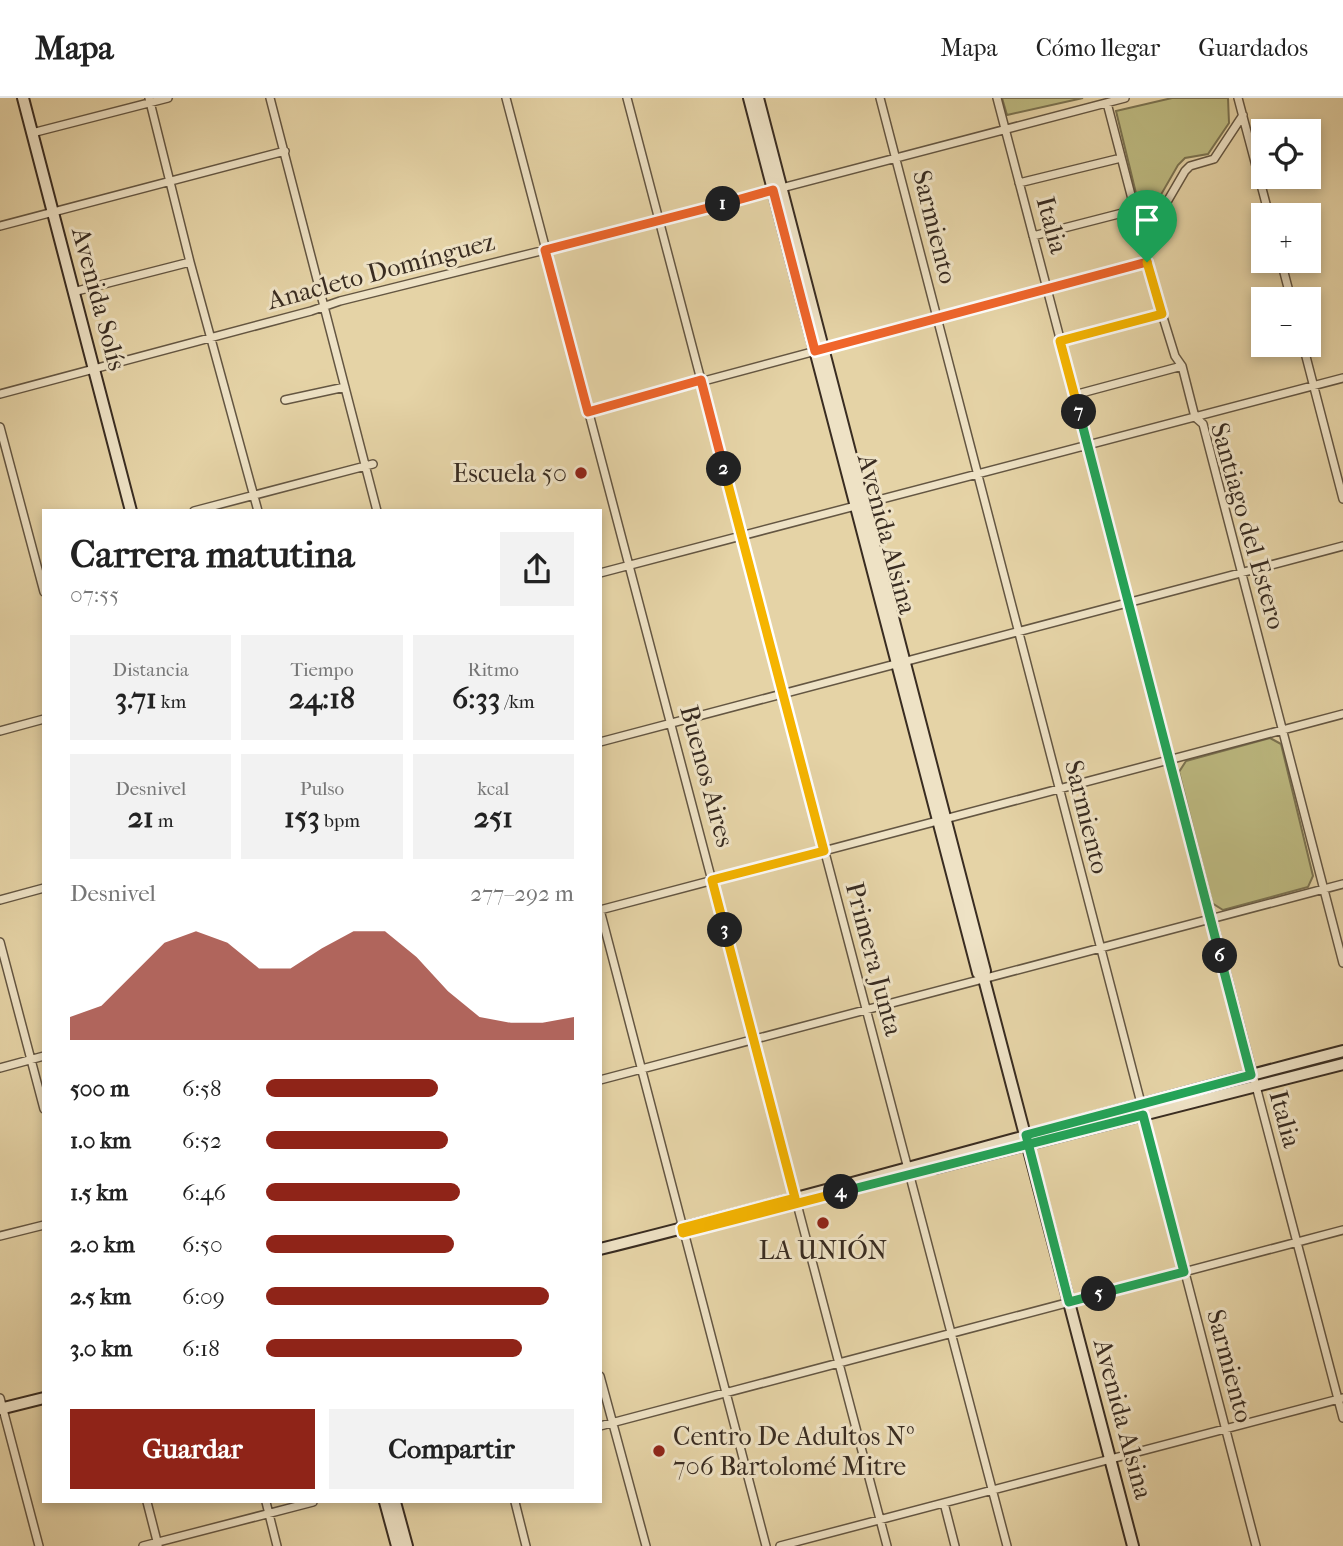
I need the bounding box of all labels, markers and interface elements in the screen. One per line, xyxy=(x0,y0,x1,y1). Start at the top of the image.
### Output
text: Mapa xyxy=(35,29,114,68)
text: Mapa xyxy=(940,34,998,62)
text: Cómo llegar xyxy=(1036,34,1160,62)
text: Guardados xyxy=(1198,34,1308,62)
map controls xyxy=(1251,119,1321,357)
button: locate xyxy=(1251,119,1321,189)
street label: Sarmiento xyxy=(906,167,964,287)
pin: 1 xyxy=(706,186,740,222)
pin xyxy=(1117,190,1177,262)
text: 1 xyxy=(719,192,726,214)
street label: Italia xyxy=(1030,193,1075,258)
icon: arrive xyxy=(1128,201,1166,239)
button: + xyxy=(1251,203,1321,273)
street label: Avenida Solís xyxy=(65,223,133,374)
street label: Anacleto Domínguez xyxy=(263,226,498,316)
button: − xyxy=(1251,287,1321,357)
pin: 7 xyxy=(1062,394,1096,430)
text: 7 xyxy=(1074,400,1083,422)
street label: Santiago del Estero xyxy=(1204,419,1292,633)
street label: Avenida Alsina xyxy=(850,450,924,618)
pin: 2 xyxy=(706,452,742,486)
text: 2 xyxy=(719,457,728,479)
place label: Escuela 50 xyxy=(452,458,567,489)
marker: Escuela 50 xyxy=(573,465,589,481)
text: Carrera matutina xyxy=(70,532,354,577)
button: share xyxy=(500,532,574,606)
text: 07:55 xyxy=(70,581,119,608)
text: Distancia xyxy=(112,659,189,681)
text: Tiempo xyxy=(290,659,354,681)
text: Ritmo xyxy=(468,659,519,681)
text: 3.71 xyxy=(115,681,157,716)
text: 24:18 xyxy=(289,681,355,716)
text: 6:33 xyxy=(452,681,500,716)
text: km xyxy=(157,691,186,713)
text: /km xyxy=(500,691,535,713)
street label: Buenos Aires xyxy=(673,702,741,850)
street label: Sarmiento xyxy=(1058,757,1116,877)
text: Desnivel xyxy=(115,778,186,800)
text: Pulso xyxy=(300,778,344,800)
text: kcal xyxy=(477,778,509,800)
text: 21 xyxy=(128,800,154,835)
text: 153 xyxy=(284,800,320,835)
text: 251 xyxy=(474,800,513,835)
text: m xyxy=(154,810,174,832)
text: bpm xyxy=(320,810,360,832)
street label: Primera Junta xyxy=(839,879,910,1040)
text: Desnivel xyxy=(70,880,156,907)
text: 277–292 m xyxy=(470,880,574,907)
pin: 3 xyxy=(708,912,742,948)
text: 3 xyxy=(721,918,728,940)
pin: 6 xyxy=(1202,938,1238,974)
text: 6 xyxy=(1214,944,1225,966)
text: 500 m xyxy=(70,1075,129,1102)
text: 6:58 xyxy=(182,1075,222,1102)
street label: Italia xyxy=(1263,1087,1308,1152)
text: 1.0 km xyxy=(70,1127,131,1154)
text: 6:52 xyxy=(182,1127,222,1154)
pin: 4 xyxy=(824,1174,858,1210)
text: 1.5 km xyxy=(70,1179,128,1206)
text: 6:46 xyxy=(182,1179,226,1206)
text: 4 xyxy=(835,1180,846,1202)
marker: LA UNIÓN xyxy=(815,1215,831,1231)
text: 2.0 km xyxy=(70,1231,135,1258)
text: 6:50 xyxy=(182,1231,223,1258)
place label: LA UNIÓN xyxy=(759,1234,887,1266)
pin: 5 xyxy=(1082,1276,1116,1312)
text: 5 xyxy=(1094,1282,1103,1304)
text: 2.5 km xyxy=(70,1283,131,1310)
text: 6:09 xyxy=(182,1283,225,1310)
street label: Sarmiento xyxy=(1200,1306,1260,1426)
text: 3.0 km xyxy=(70,1335,132,1362)
text: 6:18 xyxy=(182,1335,220,1362)
street label: Avenida Alsina xyxy=(1086,1335,1160,1503)
button: Guardar xyxy=(70,1409,315,1489)
button: Compartir xyxy=(329,1409,574,1489)
place label: Centro De Adultos Nº 706 Bartolomé Mitre xyxy=(673,1421,915,1482)
marker: Centro De Adultos Nº 706 Bartolomé Mitre xyxy=(651,1443,667,1459)

